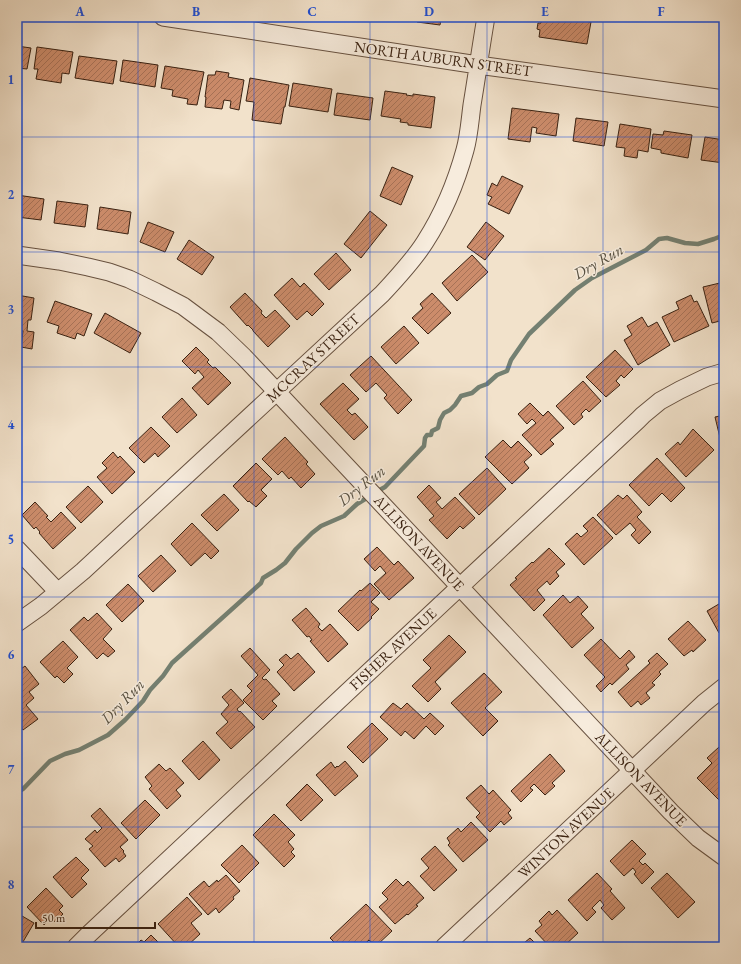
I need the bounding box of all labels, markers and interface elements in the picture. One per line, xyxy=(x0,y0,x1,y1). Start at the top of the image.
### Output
text: A xyxy=(74,3,85,20)
text: B xyxy=(192,3,200,20)
text: C xyxy=(307,3,317,20)
text: D xyxy=(424,3,434,20)
text: E xyxy=(541,3,549,20)
text: F xyxy=(657,3,665,20)
street label: NORTH AUBURN STREET xyxy=(353,37,534,81)
text: 1 xyxy=(8,71,15,88)
text: 2 xyxy=(8,186,15,203)
water label: Dry Run xyxy=(568,239,627,285)
text: 3 xyxy=(8,301,15,318)
street label: MCCRAY STREET xyxy=(262,309,364,406)
text: 4 xyxy=(8,416,15,433)
water label: Dry Run xyxy=(332,460,389,511)
street label: ALLISON AVENUE xyxy=(369,490,469,595)
text: 5 xyxy=(8,531,14,548)
street label: FISHER AVENUE xyxy=(345,603,441,694)
text: 6 xyxy=(8,646,15,663)
water label: Dry Run xyxy=(95,674,149,729)
street label: ALLISON AVENUE xyxy=(591,727,692,830)
text: 7 xyxy=(8,761,15,778)
street label: WINTON AVENUE xyxy=(513,783,618,882)
text: 8 xyxy=(8,876,15,893)
scale bar xyxy=(36,904,155,930)
text: 50 m xyxy=(42,910,66,926)

